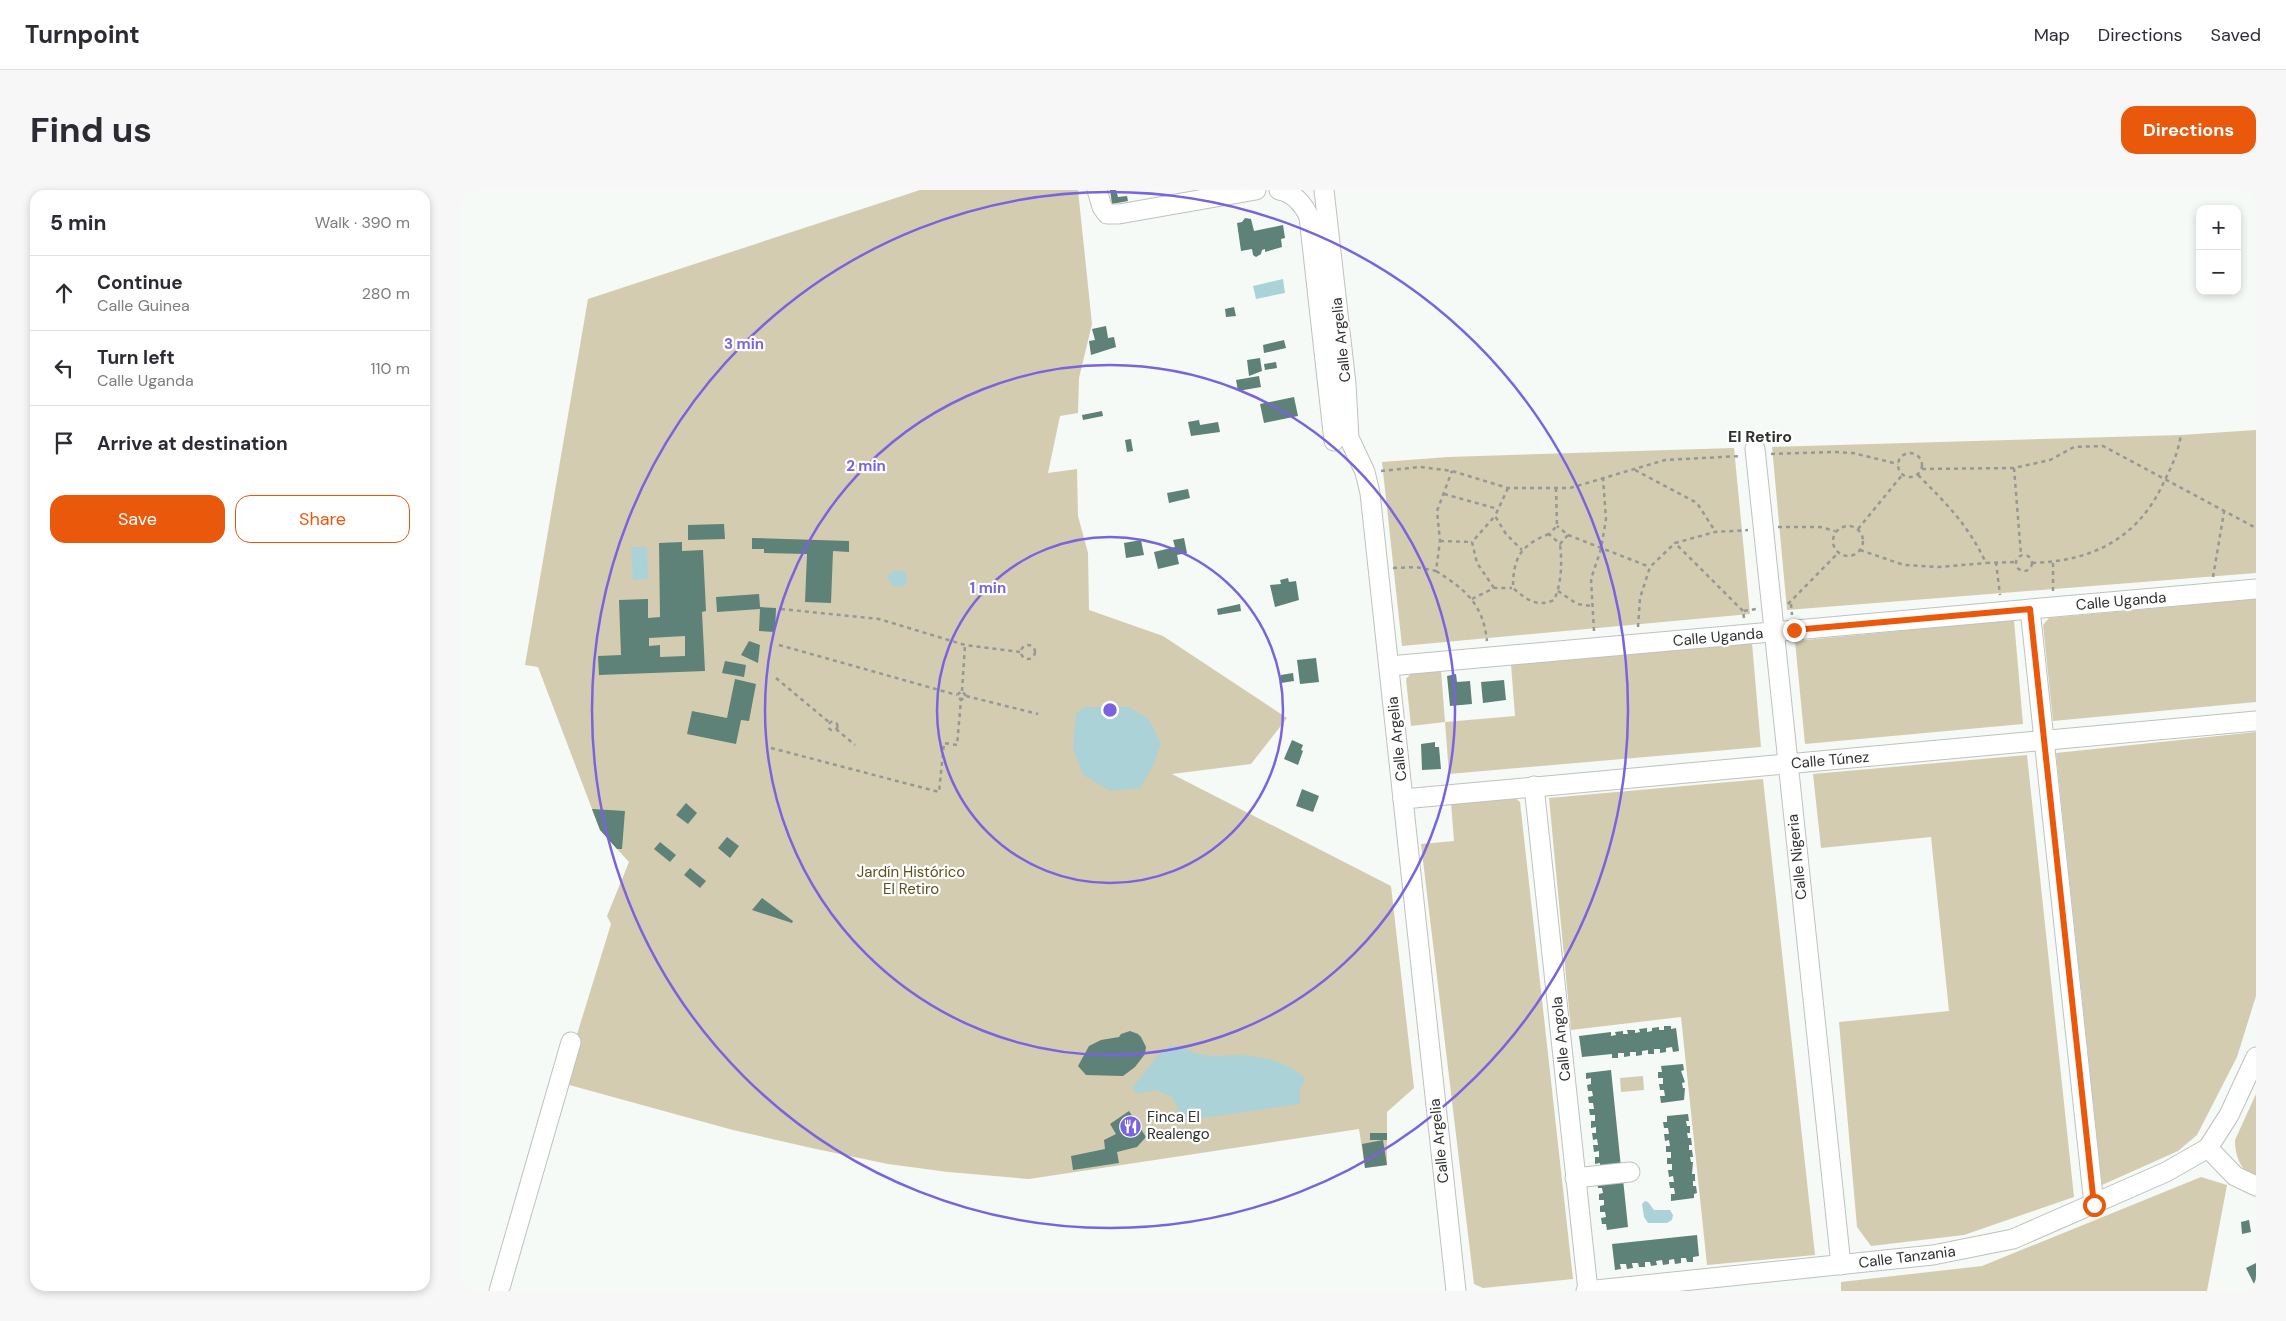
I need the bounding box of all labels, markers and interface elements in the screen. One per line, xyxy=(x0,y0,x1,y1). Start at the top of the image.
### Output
text: Turnpoint xyxy=(25,19,140,50)
text: Map xyxy=(2034,23,2070,47)
text: Directions xyxy=(2098,23,2183,47)
text: Saved xyxy=(2211,23,2261,47)
button: Directions xyxy=(2121,106,2256,154)
text: Find us xyxy=(30,107,152,153)
map controls xyxy=(2196,205,2241,295)
button: + xyxy=(2196,205,2241,250)
text: 5 min xyxy=(50,209,106,237)
text: Walk · 390 m xyxy=(315,212,410,233)
button: − xyxy=(2196,250,2241,295)
text: Continue xyxy=(97,270,183,295)
icon: ahead xyxy=(50,279,78,307)
text: 280 m xyxy=(362,283,410,304)
text: Calle Guinea xyxy=(97,295,190,316)
street label: Calle Argelia xyxy=(1327,297,1355,383)
text: 3 min xyxy=(724,334,764,354)
text: Turn left xyxy=(97,345,175,370)
icon: left xyxy=(50,354,78,382)
text: 110 m xyxy=(371,358,410,379)
text: Calle Uganda xyxy=(97,370,194,391)
district label: El Retiro xyxy=(1728,426,1792,447)
icon: arrive xyxy=(50,429,78,457)
text: Arrive at destination xyxy=(97,431,288,456)
text: 2 min xyxy=(846,456,886,476)
button: Save xyxy=(50,495,225,543)
button: Share xyxy=(235,495,410,543)
text: 1 min xyxy=(970,578,1006,598)
street label: Calle Uganda xyxy=(2075,587,2167,615)
route end xyxy=(1783,619,1806,642)
street label: Calle Uganda xyxy=(1672,623,1764,651)
street label: Calle Argelia xyxy=(1383,696,1411,782)
centre of rings xyxy=(1101,701,1119,719)
street label: Calle Túnez xyxy=(1790,747,1870,773)
street label: Calle Nigeria xyxy=(1783,813,1811,901)
park label: Jardín Histórico El Retiro xyxy=(857,862,965,899)
street label: Calle Angola xyxy=(1547,996,1575,1082)
street label: Calle Argelia xyxy=(1425,1098,1453,1184)
place label: Finca El Realengo xyxy=(1147,1107,1210,1144)
restaurant icon: Finca El Realengo xyxy=(1119,1114,1143,1138)
route start xyxy=(2083,1194,2106,1217)
street label: Calle Tanzania xyxy=(1857,1241,1957,1273)

